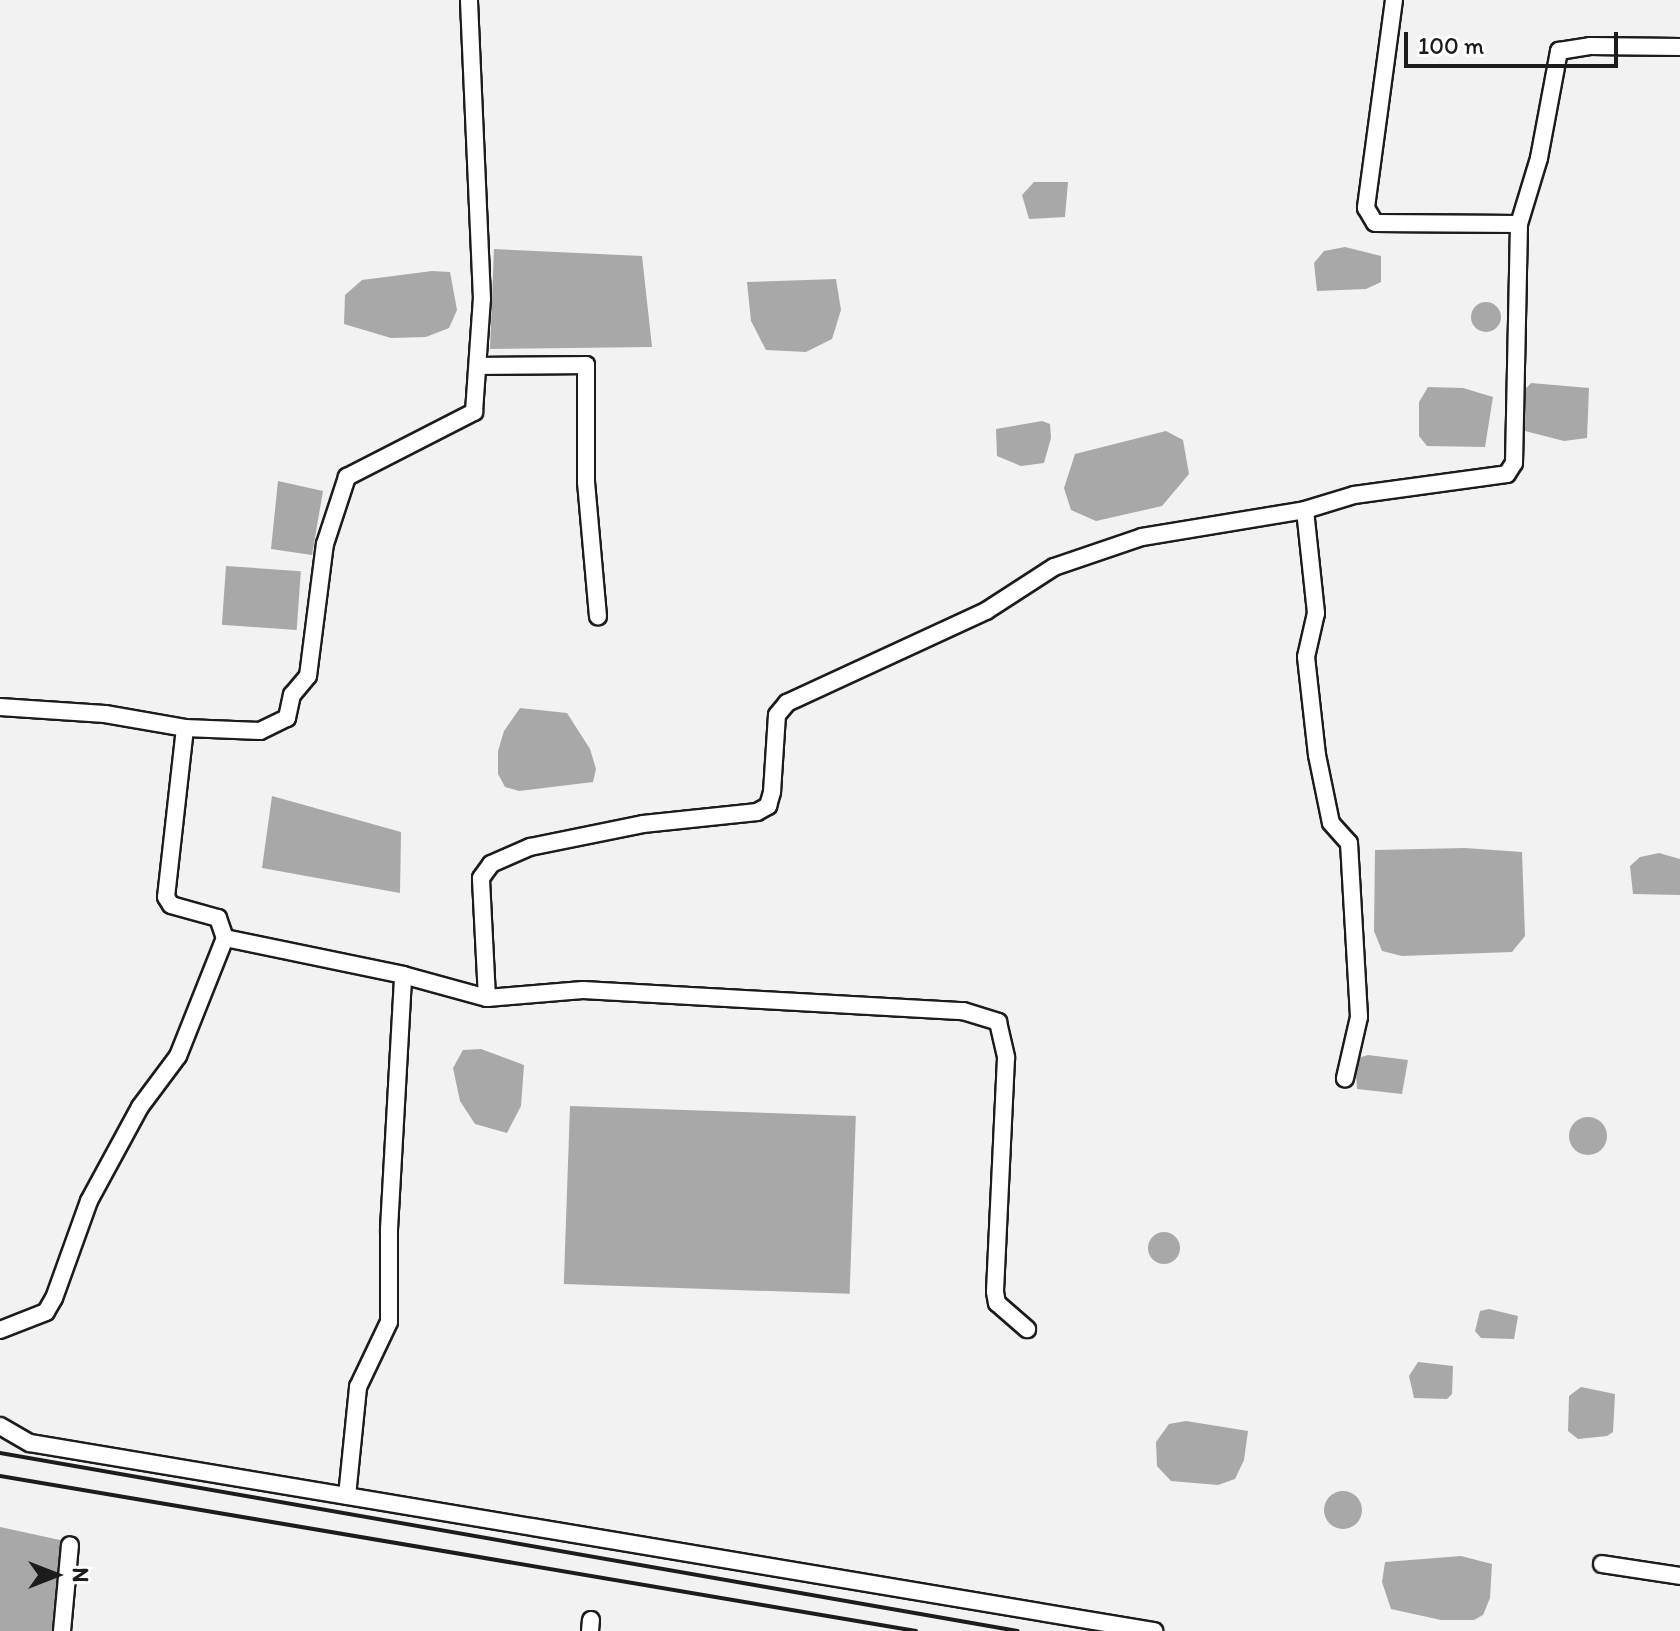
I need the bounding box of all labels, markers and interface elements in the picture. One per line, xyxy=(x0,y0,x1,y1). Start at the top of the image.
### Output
scale bar xyxy=(1408,16,1622,66)
text: 100 m xyxy=(1418,31,1484,60)
north arrow xyxy=(16,1535,96,1615)
text: N xyxy=(67,1568,94,1582)

